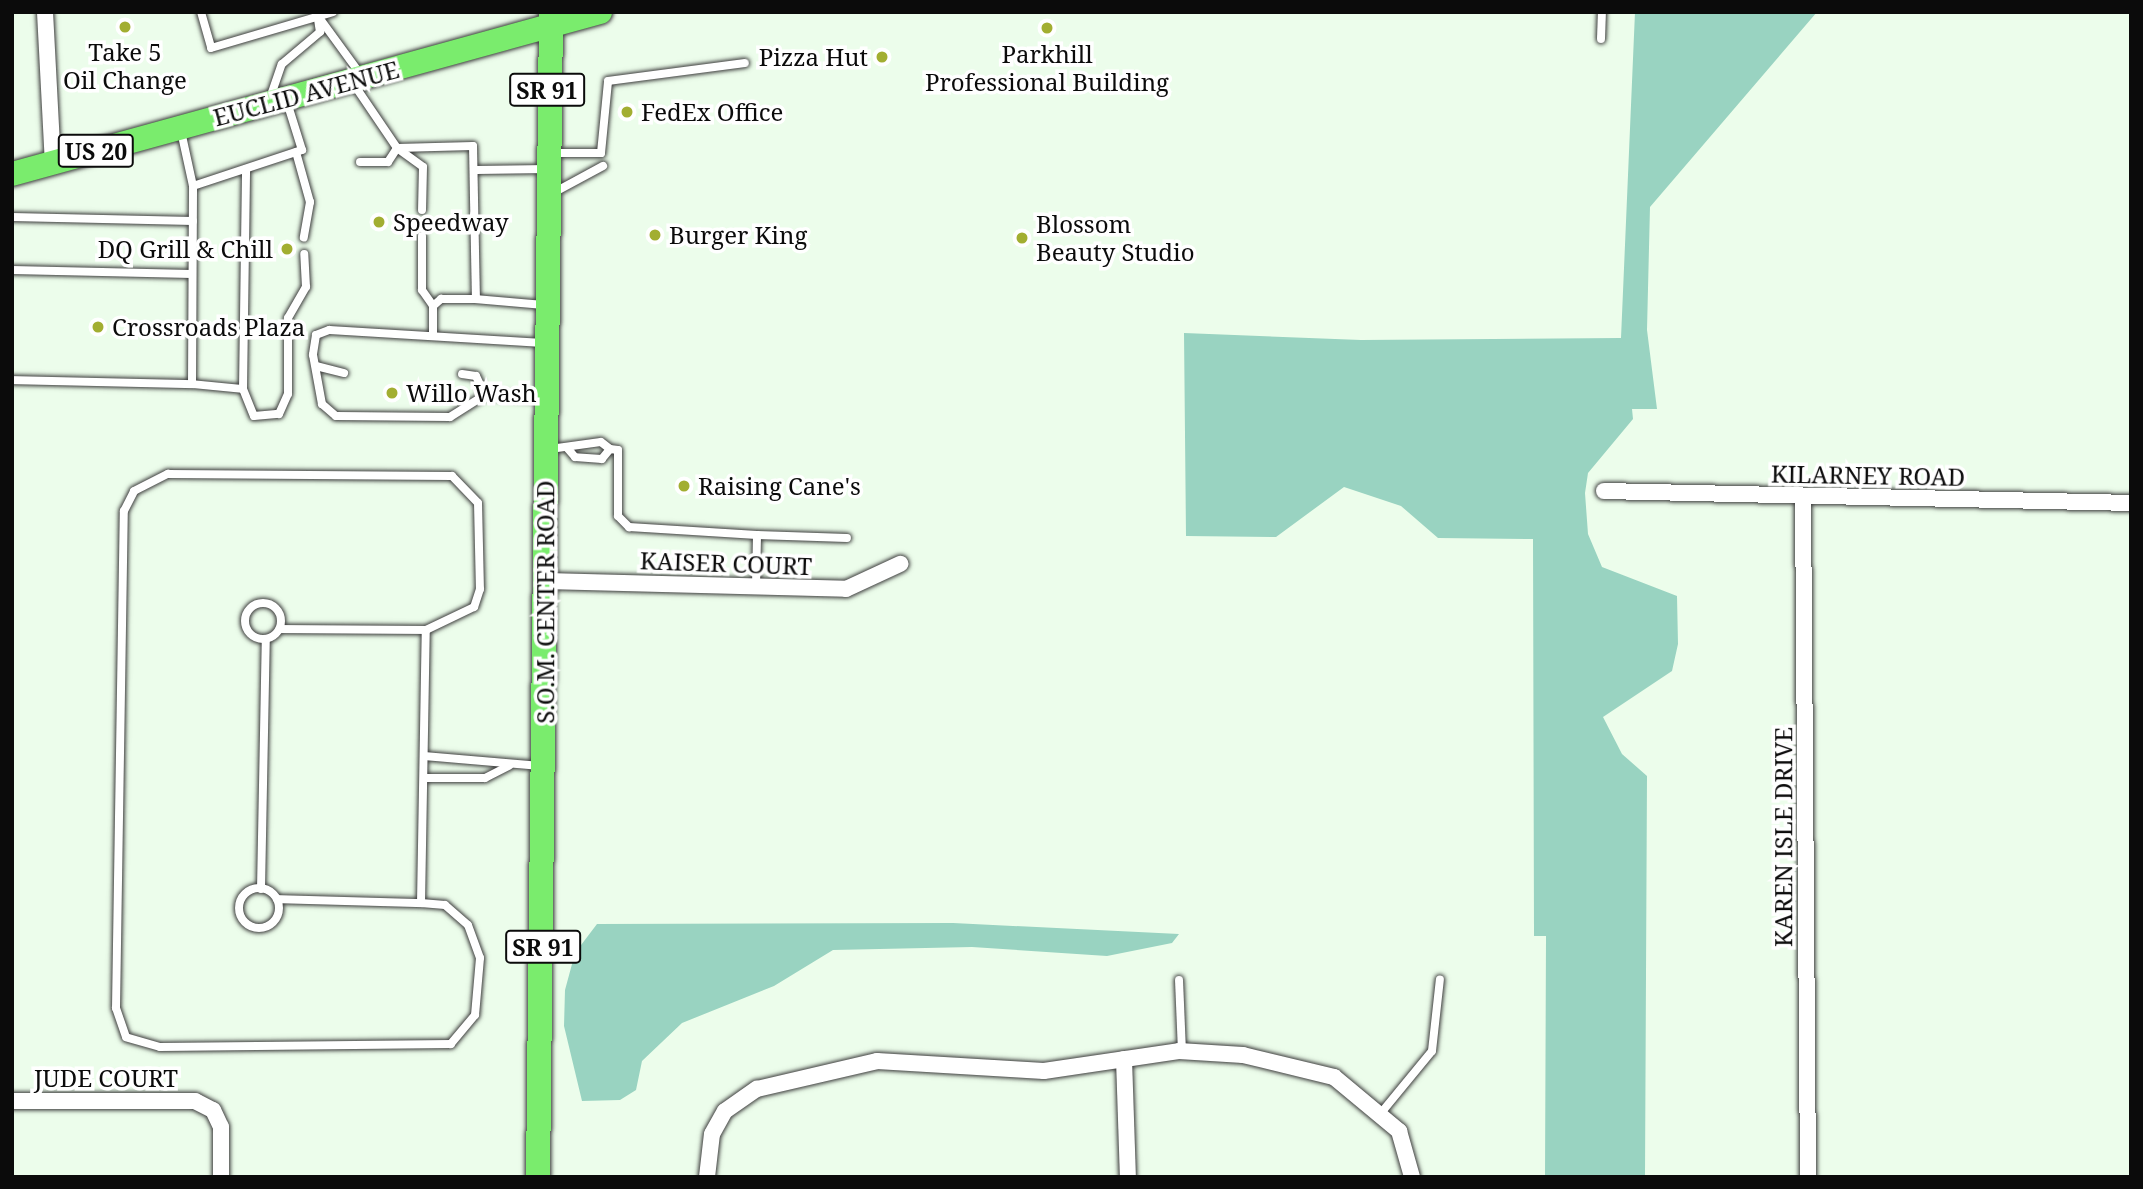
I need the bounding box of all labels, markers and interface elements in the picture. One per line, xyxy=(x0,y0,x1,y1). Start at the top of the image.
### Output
marker: Take 5 Oil Change xyxy=(117,19,133,35)
marker: Parkhill Professional Building xyxy=(1039,20,1055,36)
place label: Take 5 Oil Change xyxy=(63,38,187,94)
place label: Parkhill Professional Building xyxy=(925,40,1169,96)
place label: Pizza Hut xyxy=(759,43,868,71)
marker: Pizza Hut xyxy=(874,49,890,65)
street label: EUCLID AVENUE xyxy=(210,54,402,132)
road number: SR 91 xyxy=(508,71,586,110)
place label: FedEx Office xyxy=(641,98,783,126)
marker: FedEx Office xyxy=(619,104,635,120)
road number: US 20 xyxy=(57,132,134,170)
place label: Speedway xyxy=(393,208,508,236)
place label: Blossom Beauty Studio xyxy=(1036,210,1195,266)
marker: Speedway xyxy=(371,214,387,230)
place label: Burger King xyxy=(669,221,807,249)
marker: Burger King xyxy=(647,227,663,243)
marker: Blossom Beauty Studio xyxy=(1014,230,1030,246)
place label: DQ Grill & Chill xyxy=(98,235,273,263)
marker: DQ Grill & Chill xyxy=(279,241,295,257)
place label: Crossroads Plaza xyxy=(112,313,305,341)
marker: Crossroads Plaza xyxy=(90,319,106,335)
place label: Willo Wash xyxy=(406,379,537,407)
marker: Willo Wash xyxy=(384,385,400,401)
street label: KILARNEY ROAD xyxy=(1771,459,1965,491)
place label: Raising Cane's xyxy=(698,472,861,500)
marker: Raising Cane's xyxy=(676,478,692,494)
street label: S.O.M. CENTER ROAD xyxy=(531,480,559,724)
street label: KAISER COURT xyxy=(639,546,813,580)
street label: KAREN ISLE DRIVE xyxy=(1769,727,1797,947)
road number: SR 91 xyxy=(504,928,582,966)
street label: JUDE COURT xyxy=(34,1064,178,1092)

